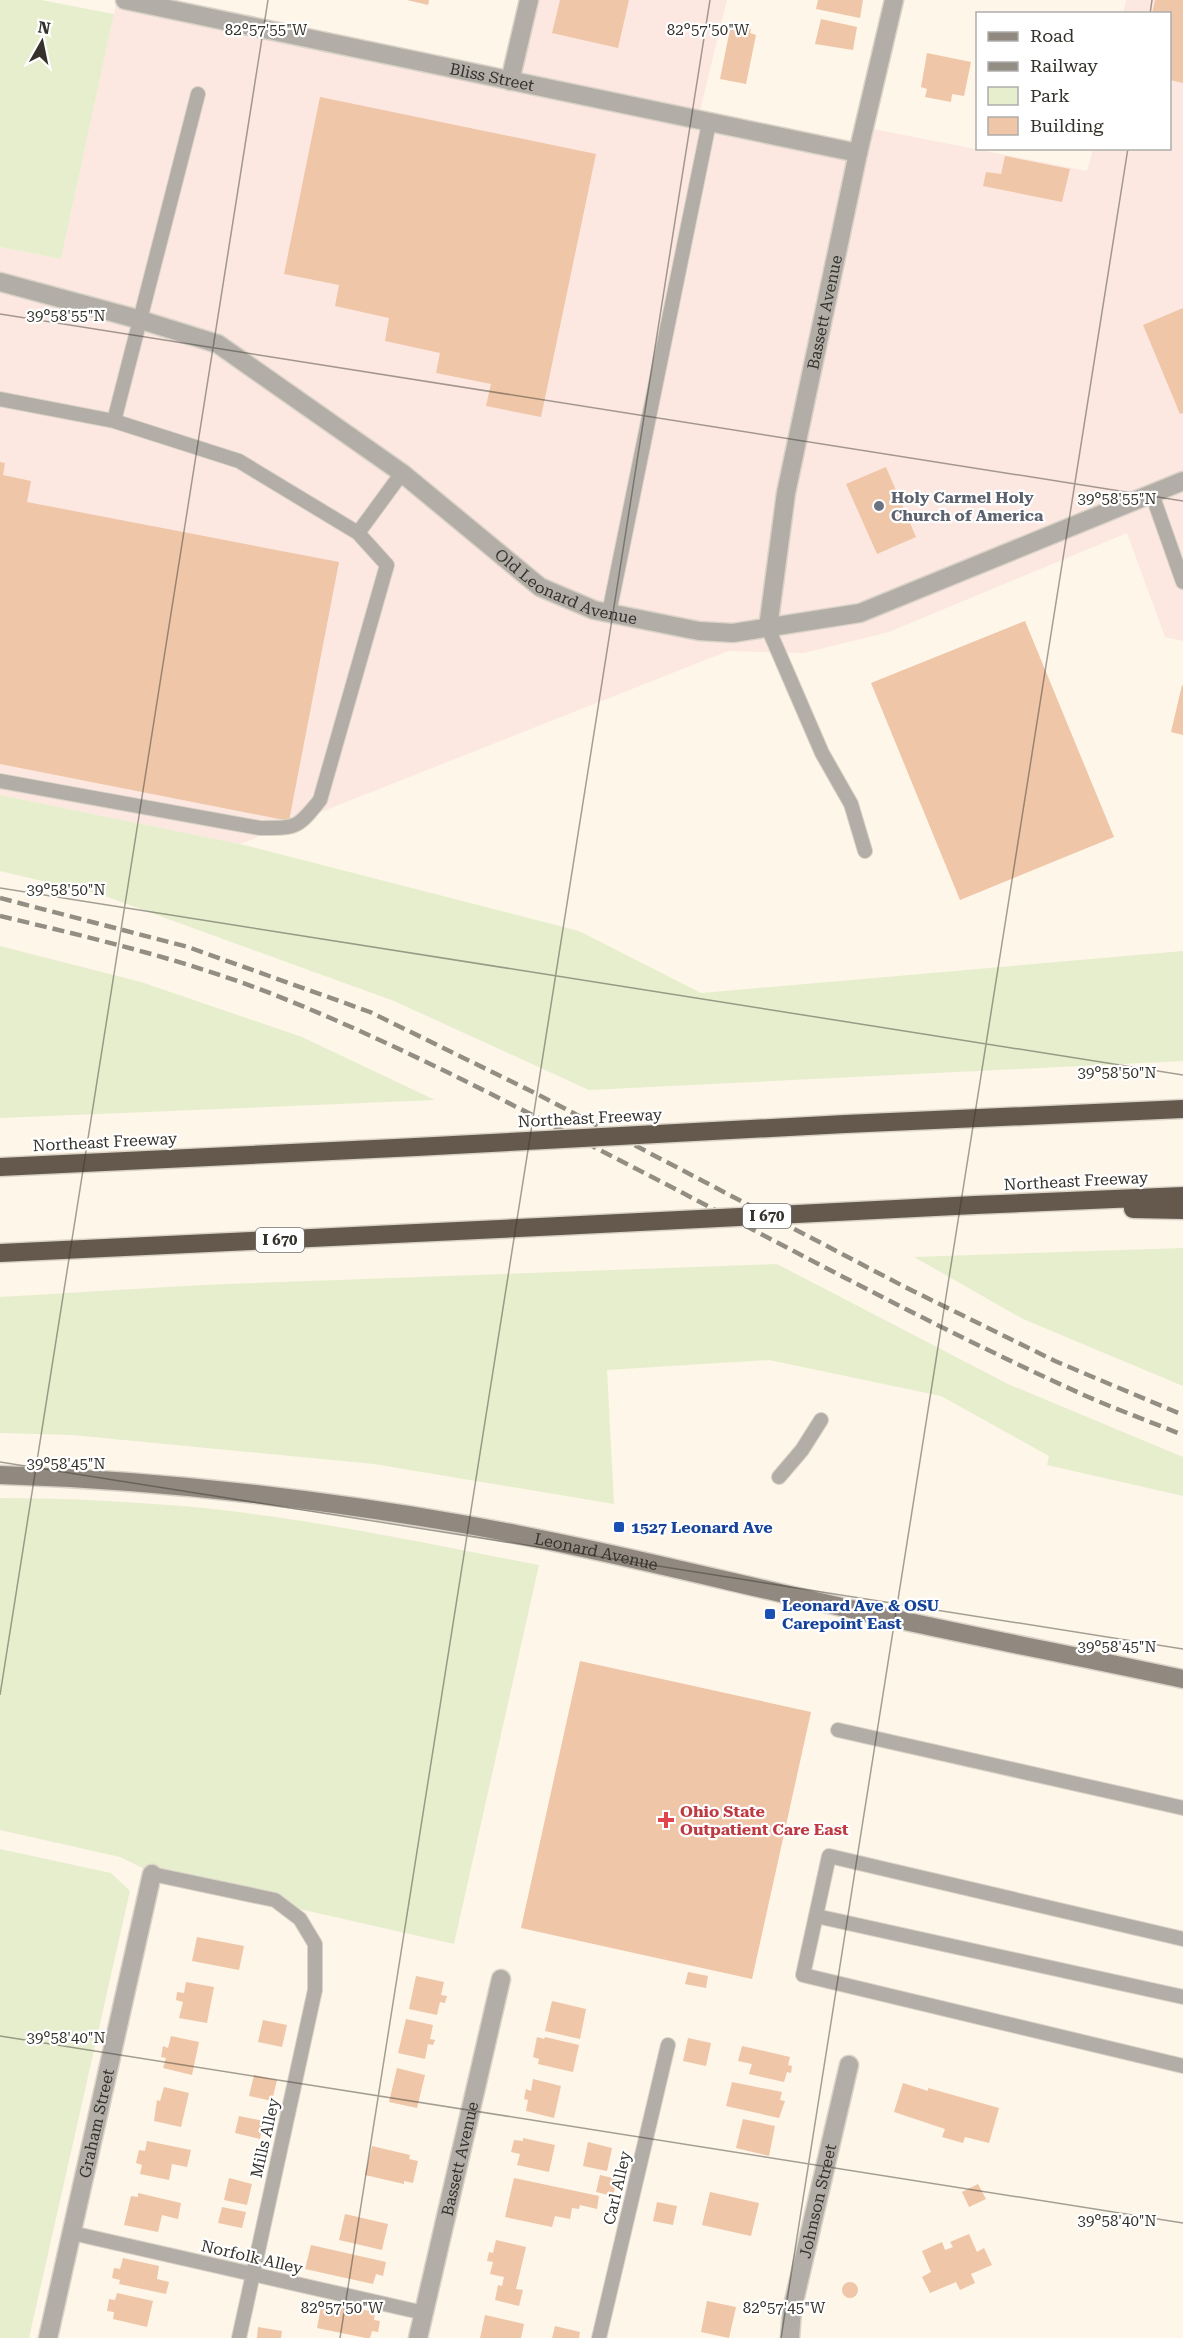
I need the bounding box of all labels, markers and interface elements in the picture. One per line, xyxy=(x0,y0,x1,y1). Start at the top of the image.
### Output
north arrow xyxy=(12,12,72,72)
legend xyxy=(976,12,1171,150)
text: N xyxy=(37,17,52,38)
text: 82°57'55"W xyxy=(225,21,308,39)
text: 82°57'50"W xyxy=(667,21,750,39)
text: Road xyxy=(1030,25,1075,46)
text: Railway xyxy=(1030,55,1098,76)
street label: Bliss Street xyxy=(448,59,536,95)
text: Park xyxy=(1030,85,1070,106)
text: Building xyxy=(1030,115,1104,136)
street label: Bassett Avenue xyxy=(803,253,846,371)
text: 39°58'55"N xyxy=(26,307,106,325)
place label: Holy Carmel Holy Church of America xyxy=(891,488,1044,525)
text: 39°58'55"N xyxy=(1077,490,1157,508)
marker: Holy Carmel Holy Church of America xyxy=(872,499,886,513)
street label: Old Leonard Avenue xyxy=(491,544,639,628)
text: 39°58'50"N xyxy=(26,881,106,899)
text: 39°58'50"N xyxy=(1077,1064,1157,1082)
street label: Northeast Freeway xyxy=(517,1105,663,1131)
street label: Northeast Freeway xyxy=(32,1129,178,1155)
street label: Northeast Freeway xyxy=(1003,1168,1149,1194)
road number: I 670 xyxy=(743,1204,791,1228)
road number: I 670 xyxy=(256,1228,304,1252)
text: 39°58'45"N xyxy=(26,1455,106,1473)
place label: 1527 Leonard Ave xyxy=(631,1518,773,1537)
marker: 1527 Leonard Ave xyxy=(612,1520,626,1534)
street label: Leonard Avenue xyxy=(533,1529,660,1574)
place label: Leonard Ave & OSU Carepoint East xyxy=(782,1596,939,1633)
marker: Leonard Ave & OSU Carepoint East xyxy=(763,1607,777,1621)
text: 39°58'45"N xyxy=(1077,1638,1157,1656)
place label: Ohio State Outpatient Care East xyxy=(680,1802,849,1839)
marker: Ohio State Outpatient Care East xyxy=(657,1811,675,1829)
text: 39°58'40"N xyxy=(26,2029,106,2047)
street label: Graham Street xyxy=(75,2067,118,2180)
street label: Mills Alley xyxy=(247,2096,284,2180)
street label: Bassett Avenue xyxy=(437,2100,482,2218)
street label: Johnson Street xyxy=(795,2142,840,2260)
street label: Carl Alley xyxy=(599,2149,635,2227)
text: 39°58'40"N xyxy=(1077,2212,1157,2230)
street label: Norfolk Alley xyxy=(199,2236,305,2278)
text: 82°57'50"W xyxy=(301,2299,384,2317)
text: 82°57'45"W xyxy=(743,2299,826,2317)

